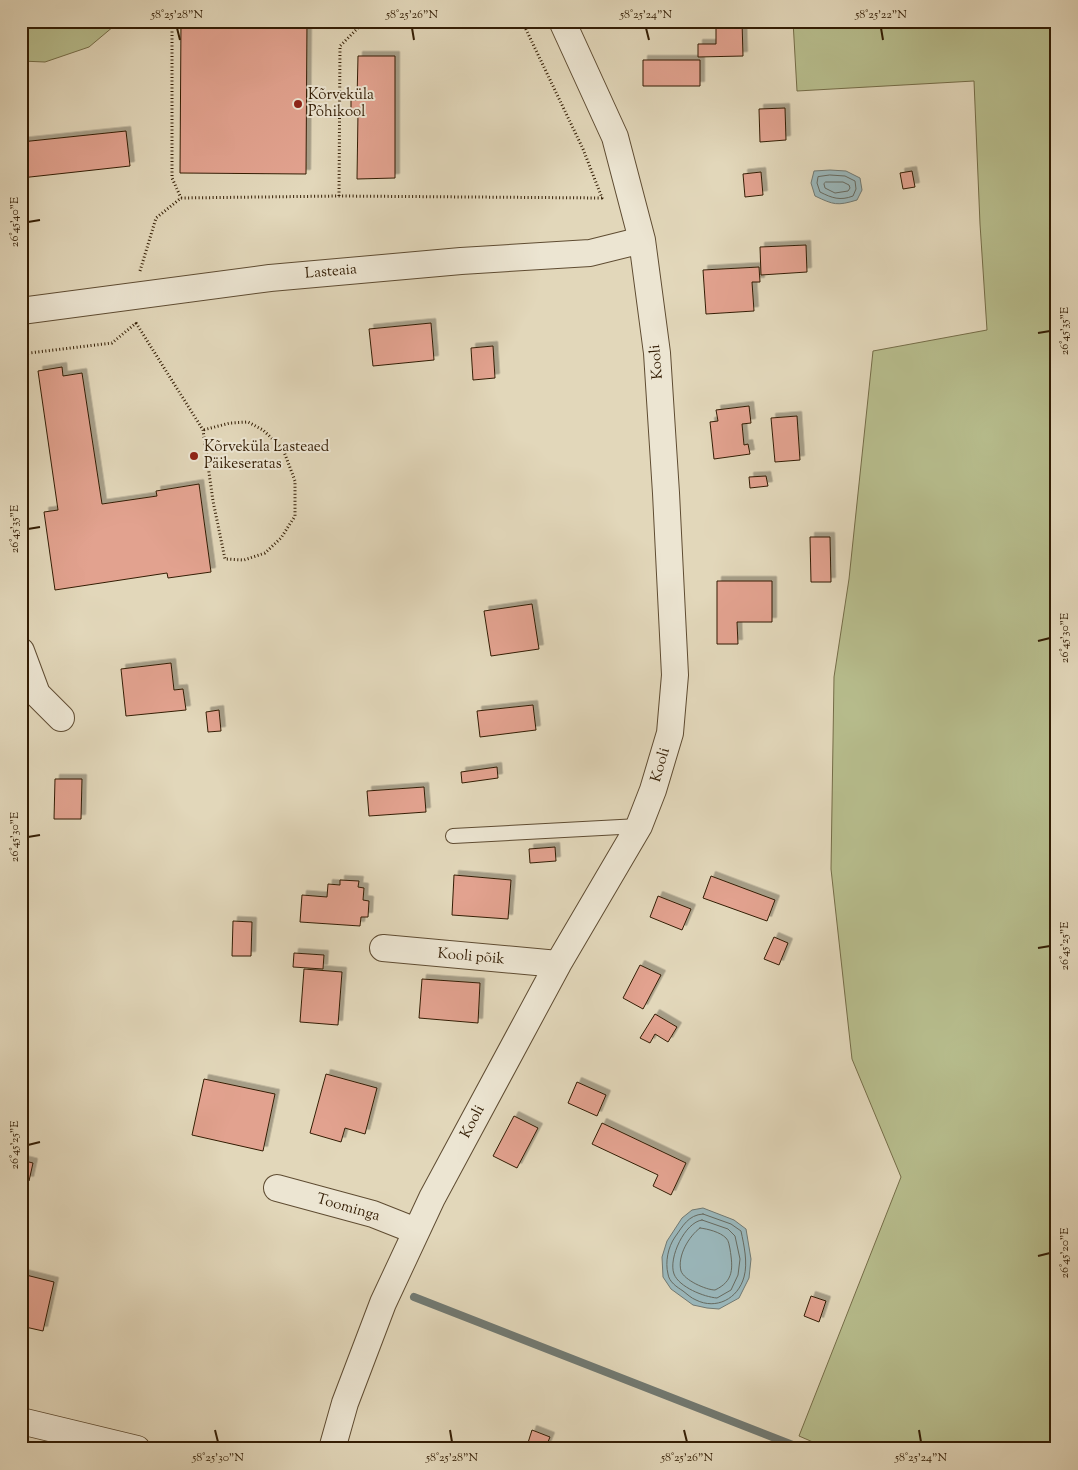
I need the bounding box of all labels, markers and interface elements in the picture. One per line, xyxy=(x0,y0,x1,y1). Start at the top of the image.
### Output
text: 58°25'28"N xyxy=(150,6,204,24)
text: 58°25'26"N xyxy=(385,6,439,24)
text: 58°25'24"N xyxy=(619,6,672,24)
text: 58°25'22"N xyxy=(854,6,907,24)
place label: Kõrveküla Põhikool xyxy=(308,85,374,123)
marker: Kõrveküla Põhikool xyxy=(292,98,304,110)
text: 26°45'40"E xyxy=(6,196,24,247)
street label: Lasteaia xyxy=(304,259,358,285)
text: 26°45'35"E xyxy=(1056,306,1074,355)
street label: Kooli xyxy=(645,344,669,380)
place label: Kõrveküla Lasteaed Päikeseratas xyxy=(204,437,330,475)
marker: Kõrveküla Lasteaed Päikeseratas xyxy=(188,450,200,462)
text: 26°45'35"E xyxy=(6,504,24,553)
text: 26°45'30"E xyxy=(1056,612,1074,663)
street label: Kooli xyxy=(646,745,676,785)
text: 26°45'30"E xyxy=(6,811,24,862)
text: 26°45'25"E xyxy=(1056,921,1074,971)
street label: Kooli põik xyxy=(437,944,505,970)
street label: Kooli xyxy=(456,1102,490,1142)
text: 26°45'25"E xyxy=(6,1120,24,1170)
street label: Toominga xyxy=(314,1189,382,1227)
text: 26°45'20"E xyxy=(1056,1227,1074,1279)
text: 58°25'30"N xyxy=(191,1449,244,1467)
text: 58°25'28"N xyxy=(425,1449,479,1467)
text: 58°25'26"N xyxy=(660,1449,714,1467)
text: 58°25'24"N xyxy=(894,1449,947,1467)

